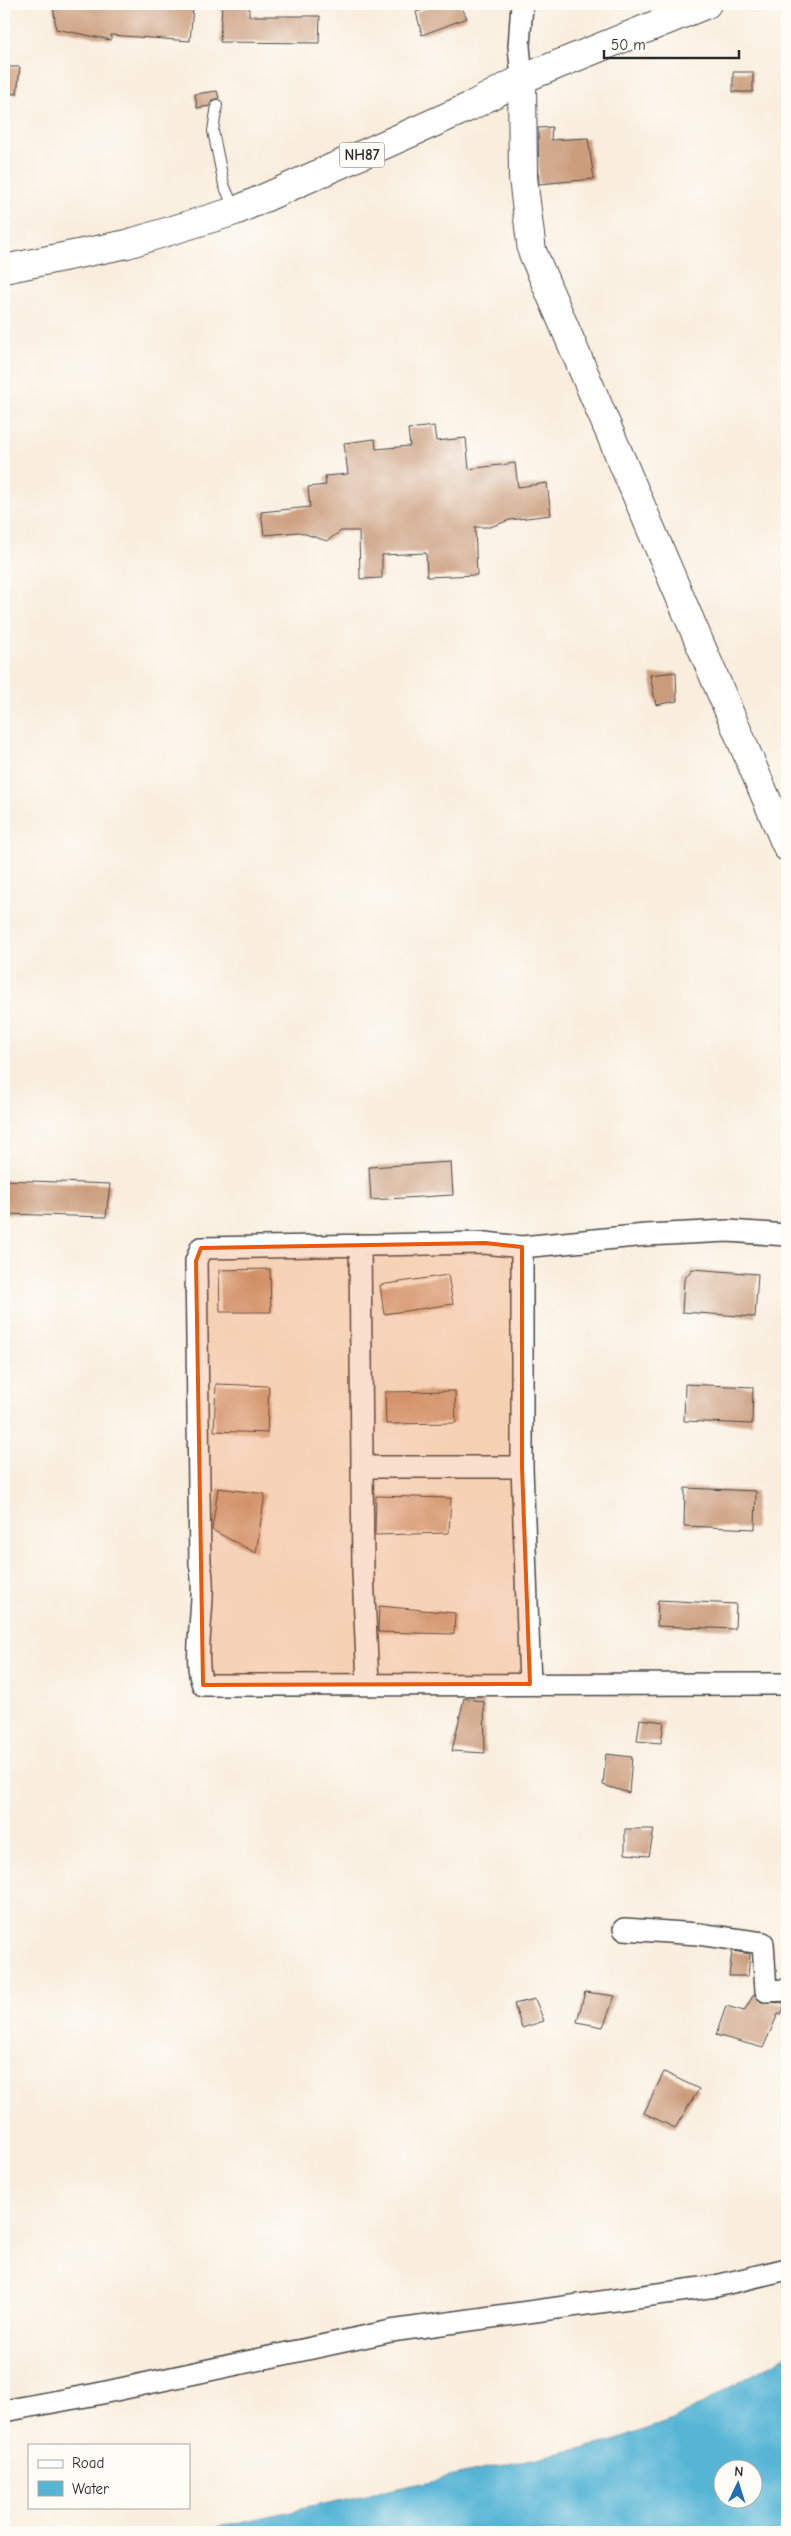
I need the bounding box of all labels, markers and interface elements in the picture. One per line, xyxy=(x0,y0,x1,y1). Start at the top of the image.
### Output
scale bar xyxy=(604,28,738,60)
text: 50 m xyxy=(611,36,646,54)
road number: NH87 xyxy=(340,142,384,168)
legend xyxy=(28,2444,190,2508)
text: Road xyxy=(72,2454,104,2472)
north arrow xyxy=(714,2458,764,2508)
text: N xyxy=(734,2463,744,2480)
text: Water xyxy=(72,2480,109,2498)

